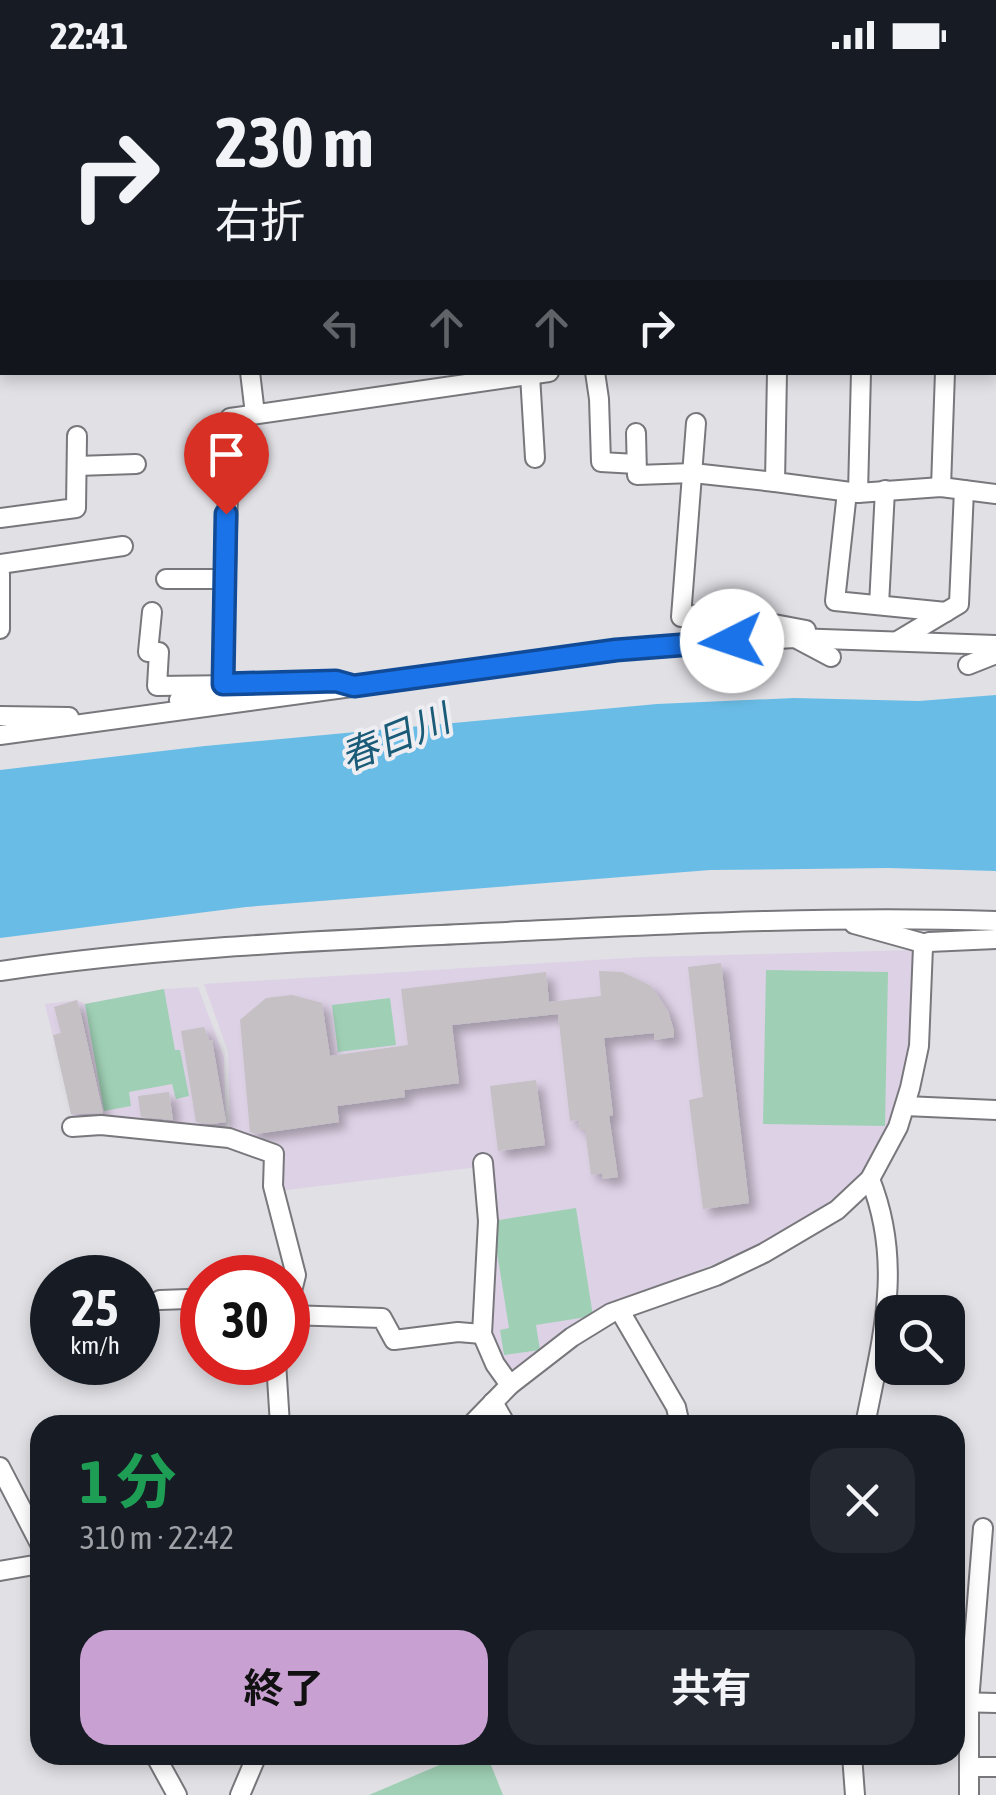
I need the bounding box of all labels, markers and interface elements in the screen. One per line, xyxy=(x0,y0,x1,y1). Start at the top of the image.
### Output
text: 22:41 xyxy=(50,14,128,57)
text: 230 m xyxy=(215,102,374,182)
icon: right xyxy=(50,110,180,240)
text: 右折 xyxy=(215,195,305,247)
icon: left xyxy=(314,300,369,355)
icon: ahead xyxy=(419,300,474,355)
icon: ahead xyxy=(524,300,579,355)
icon: right xyxy=(629,300,684,355)
pin xyxy=(184,412,269,515)
icon: arrive xyxy=(199,427,254,482)
position arrow xyxy=(680,589,784,693)
water label: 春日川 xyxy=(334,695,459,779)
speed limit sign: 30 xyxy=(180,1255,310,1385)
text: 25 xyxy=(71,1279,118,1337)
map controls xyxy=(875,1295,965,1385)
button: search xyxy=(875,1295,965,1385)
text: km/h xyxy=(70,1331,120,1359)
text: 1 分 xyxy=(80,1447,176,1516)
button: close xyxy=(810,1448,915,1553)
text: 310 m · 22:42 xyxy=(80,1519,234,1556)
button: 終了 xyxy=(80,1630,488,1745)
button: 共有 xyxy=(508,1630,915,1745)

